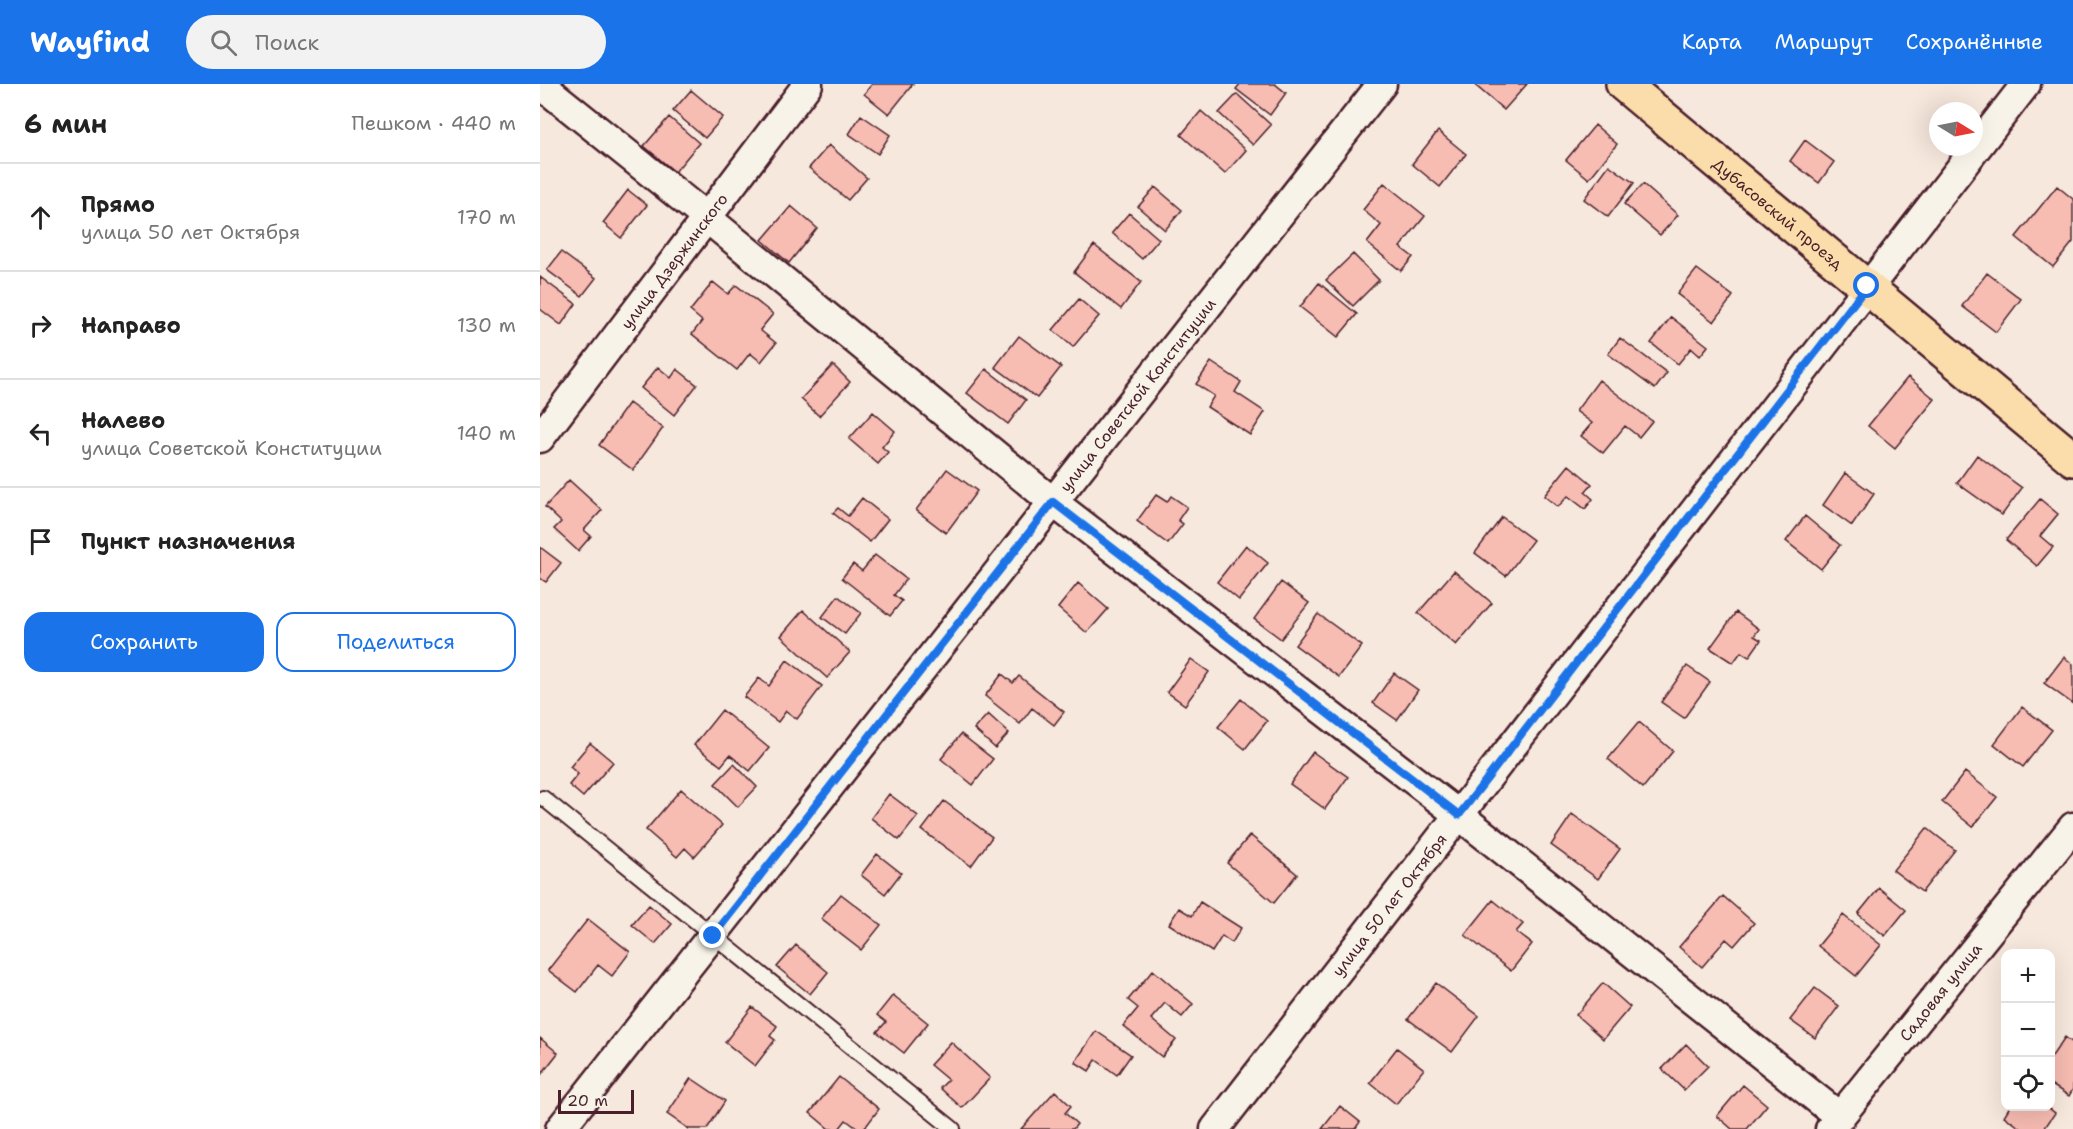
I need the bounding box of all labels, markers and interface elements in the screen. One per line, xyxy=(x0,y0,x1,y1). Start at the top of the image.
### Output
search box xyxy=(186,15,606,69)
text: Wayfind xyxy=(30,23,150,61)
icon: search xyxy=(207,26,240,59)
text: Поиск xyxy=(255,28,319,57)
text: Карта xyxy=(1682,28,1742,56)
text: Маршрут xyxy=(1775,28,1873,56)
text: Сохранённые xyxy=(1906,28,2043,56)
north arrow xyxy=(1929,102,1983,156)
text: 6 мин xyxy=(24,106,107,141)
text: Пешком · 440 m xyxy=(352,110,516,136)
street label: Дубасовский проезд xyxy=(1708,153,1848,274)
street label: улица Дзержинского xyxy=(616,189,732,333)
text: Прямо xyxy=(81,190,155,219)
icon: ahead xyxy=(24,201,57,234)
text: 170 m xyxy=(457,204,516,230)
text: улица 50 лет Октября xyxy=(81,219,300,245)
route start xyxy=(1853,272,1879,298)
street label: улица Советской Конституции xyxy=(1055,294,1220,496)
icon: right xyxy=(24,309,57,342)
text: Направо xyxy=(81,311,181,340)
text: 130 m xyxy=(457,312,516,338)
text: Налево xyxy=(81,406,165,435)
icon: left xyxy=(24,417,57,450)
text: 140 m xyxy=(457,420,516,446)
text: улица Советской Конституции xyxy=(81,435,382,461)
icon: arrive xyxy=(24,525,57,558)
text: Пункт назначения xyxy=(81,527,295,556)
button: Сохранить xyxy=(24,612,264,672)
button: Поделиться xyxy=(276,612,516,672)
street label: улица 50 лет Октября xyxy=(1327,829,1451,980)
route end xyxy=(699,922,725,948)
street label: Садовая улица xyxy=(1894,938,1986,1045)
map controls xyxy=(2001,949,2055,1111)
button: + xyxy=(2001,949,2055,1003)
button: − xyxy=(2001,1003,2055,1057)
button: locate xyxy=(2001,1057,2055,1111)
scale bar xyxy=(558,1087,634,1114)
text: 20 m xyxy=(567,1090,608,1111)

